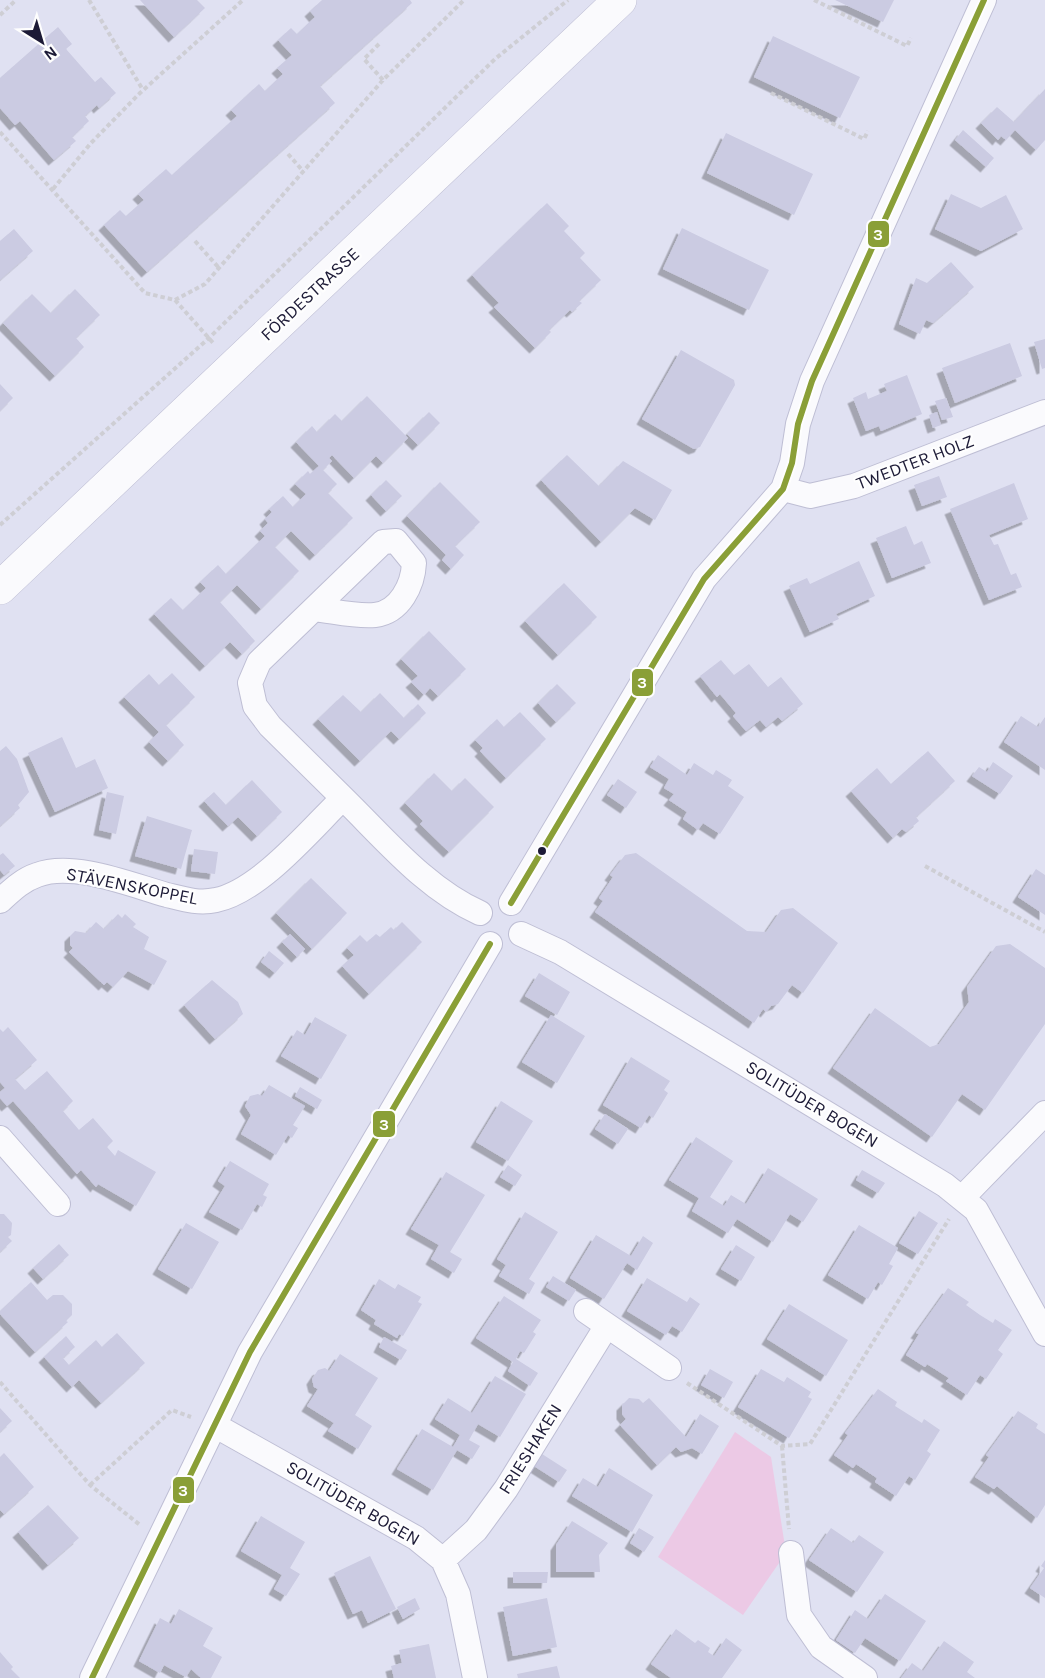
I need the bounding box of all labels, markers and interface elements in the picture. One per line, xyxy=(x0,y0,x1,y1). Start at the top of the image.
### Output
north arrow xyxy=(12,12,72,72)
text: N xyxy=(40,43,61,65)
line badge: 3 xyxy=(867,220,890,248)
text: 3 xyxy=(873,225,883,244)
street label: FÖRDESTRASSE xyxy=(256,243,364,345)
street label: TWEDTER HOLZ xyxy=(853,429,977,495)
line badge: 3 xyxy=(631,668,654,697)
text: 3 xyxy=(637,673,647,692)
unlabelled marker xyxy=(536,845,548,857)
street label: STÄVENSKOPPEL xyxy=(64,862,200,910)
street label: SOLITÜDER BOGEN xyxy=(742,1056,882,1152)
line badge: 3 xyxy=(372,1110,396,1138)
text: 3 xyxy=(379,1115,389,1134)
street label: FRIESHAKEN xyxy=(494,1400,566,1498)
street label: SOLITÜDER BOGEN xyxy=(282,1456,424,1550)
line badge: 3 xyxy=(172,1476,195,1504)
text: 3 xyxy=(178,1481,188,1500)

